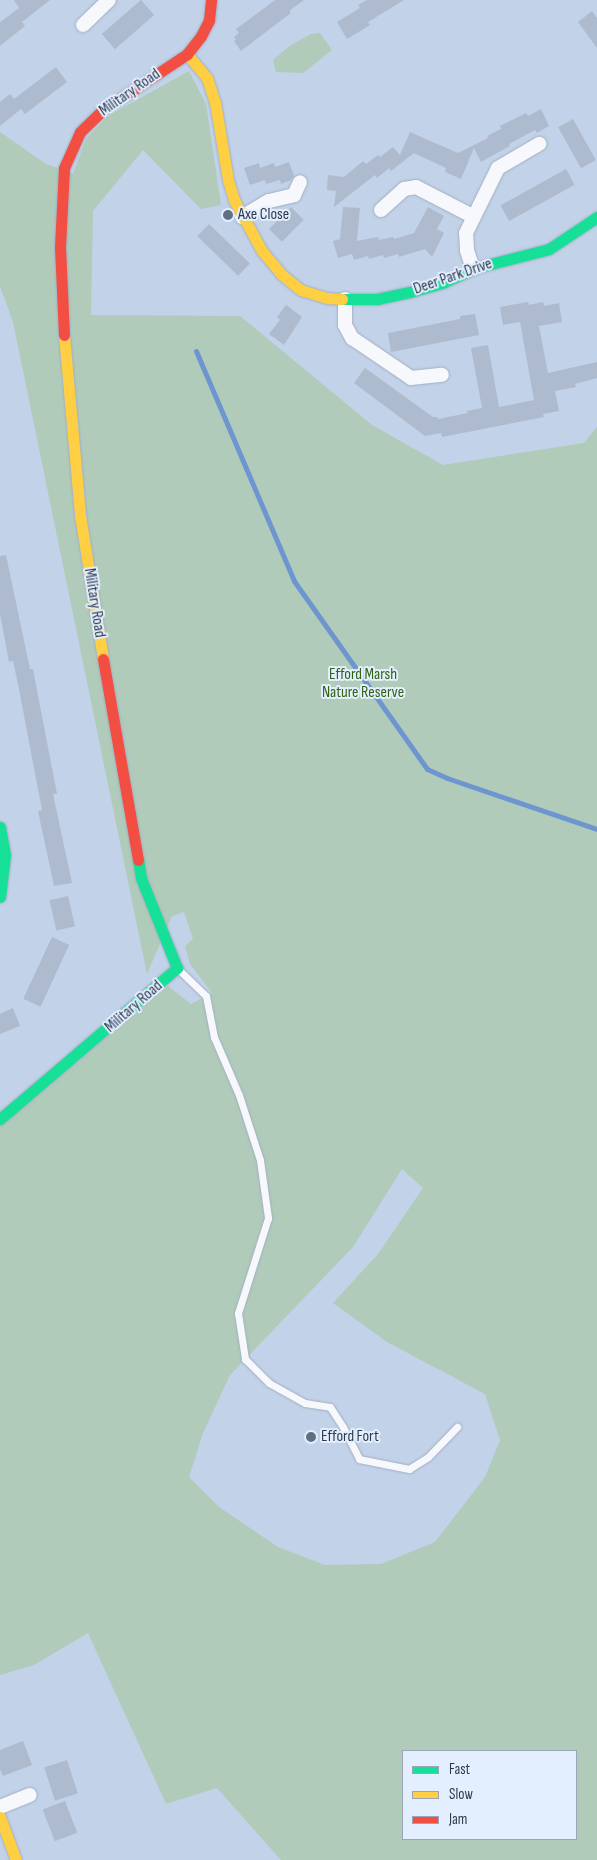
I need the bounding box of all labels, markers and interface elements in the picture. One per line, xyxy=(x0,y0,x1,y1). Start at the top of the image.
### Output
street label: Military Road xyxy=(96,65,164,121)
place label: Axe Close xyxy=(238,205,289,225)
marker: Axe Close xyxy=(222,209,234,221)
street label: Deer Park Drive xyxy=(411,255,495,299)
street label: Military Road xyxy=(79,567,109,639)
park label: Efford Marsh Nature Reserve xyxy=(322,665,404,703)
street label: Military Road xyxy=(101,977,167,1037)
place label: Efford Fort xyxy=(321,1427,379,1447)
marker: Efford Fort xyxy=(305,1431,317,1443)
legend xyxy=(402,1750,577,1840)
text: Fast xyxy=(449,1760,470,1779)
text: Slow xyxy=(449,1785,473,1804)
text: Jam xyxy=(449,1810,467,1829)

